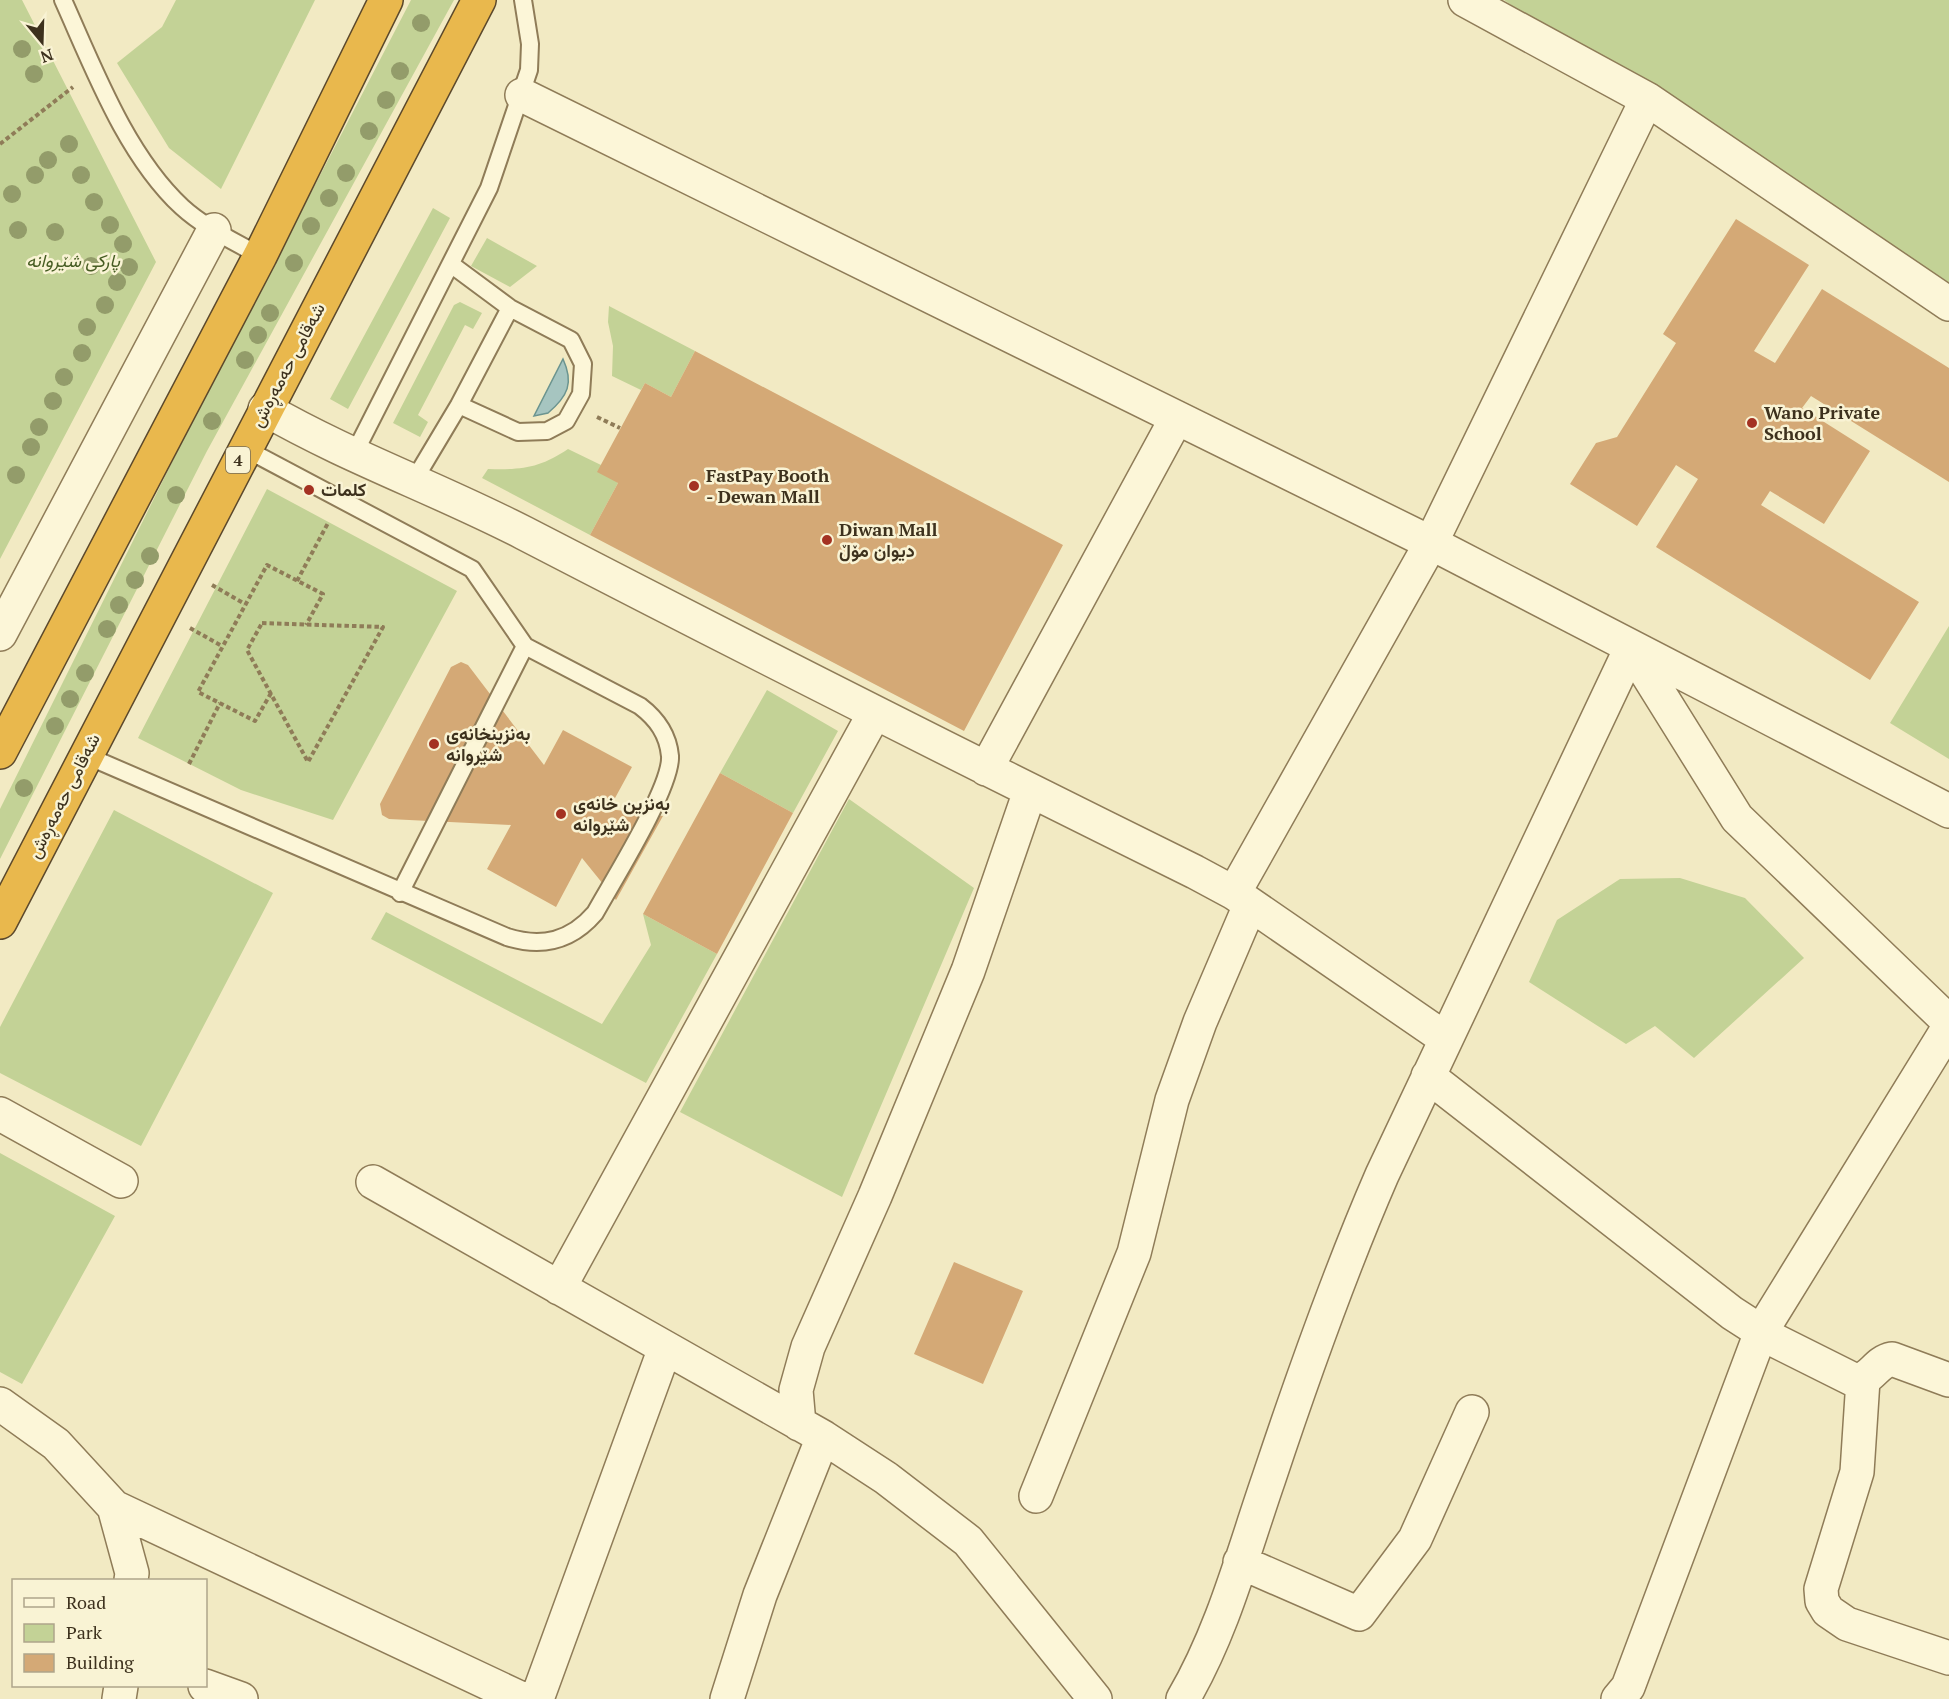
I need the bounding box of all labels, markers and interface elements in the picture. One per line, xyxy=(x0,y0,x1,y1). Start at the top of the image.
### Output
north arrow xyxy=(12,12,72,72)
text: N xyxy=(38,44,56,69)
park label: پارکی شێروانە xyxy=(26,248,120,273)
street label: شەقامی حەمەڕەش xyxy=(244,298,333,432)
place label: Wano Private School xyxy=(1764,400,1881,445)
marker: Wano Private School xyxy=(1745,416,1759,430)
road number: 4 xyxy=(226,447,250,473)
place label: FastPay Booth - Dewan Mall xyxy=(706,463,830,508)
place label: كلمات xyxy=(321,477,366,501)
marker: FastPay Booth - Dewan Mall xyxy=(687,479,701,493)
marker: كلمات xyxy=(302,483,316,497)
place label: Diwan Mall دیوان مۆڵ xyxy=(839,517,938,562)
marker: Diwan Mall دیوان مۆڵ xyxy=(820,533,834,547)
place label: بەنزینخانەی شێروانە xyxy=(446,721,530,766)
street label: شەقامی حەمەڕەش xyxy=(21,729,108,863)
marker: بەنزینخانەی شێروانە xyxy=(427,737,441,751)
place label: بەنزین خانەی شێروانە xyxy=(573,791,670,836)
marker: بەنزین خانەی شێروانە xyxy=(554,807,568,821)
legend xyxy=(12,1579,207,1687)
text: Road xyxy=(66,1590,106,1614)
text: Park xyxy=(66,1620,103,1644)
text: Building xyxy=(66,1650,134,1674)

